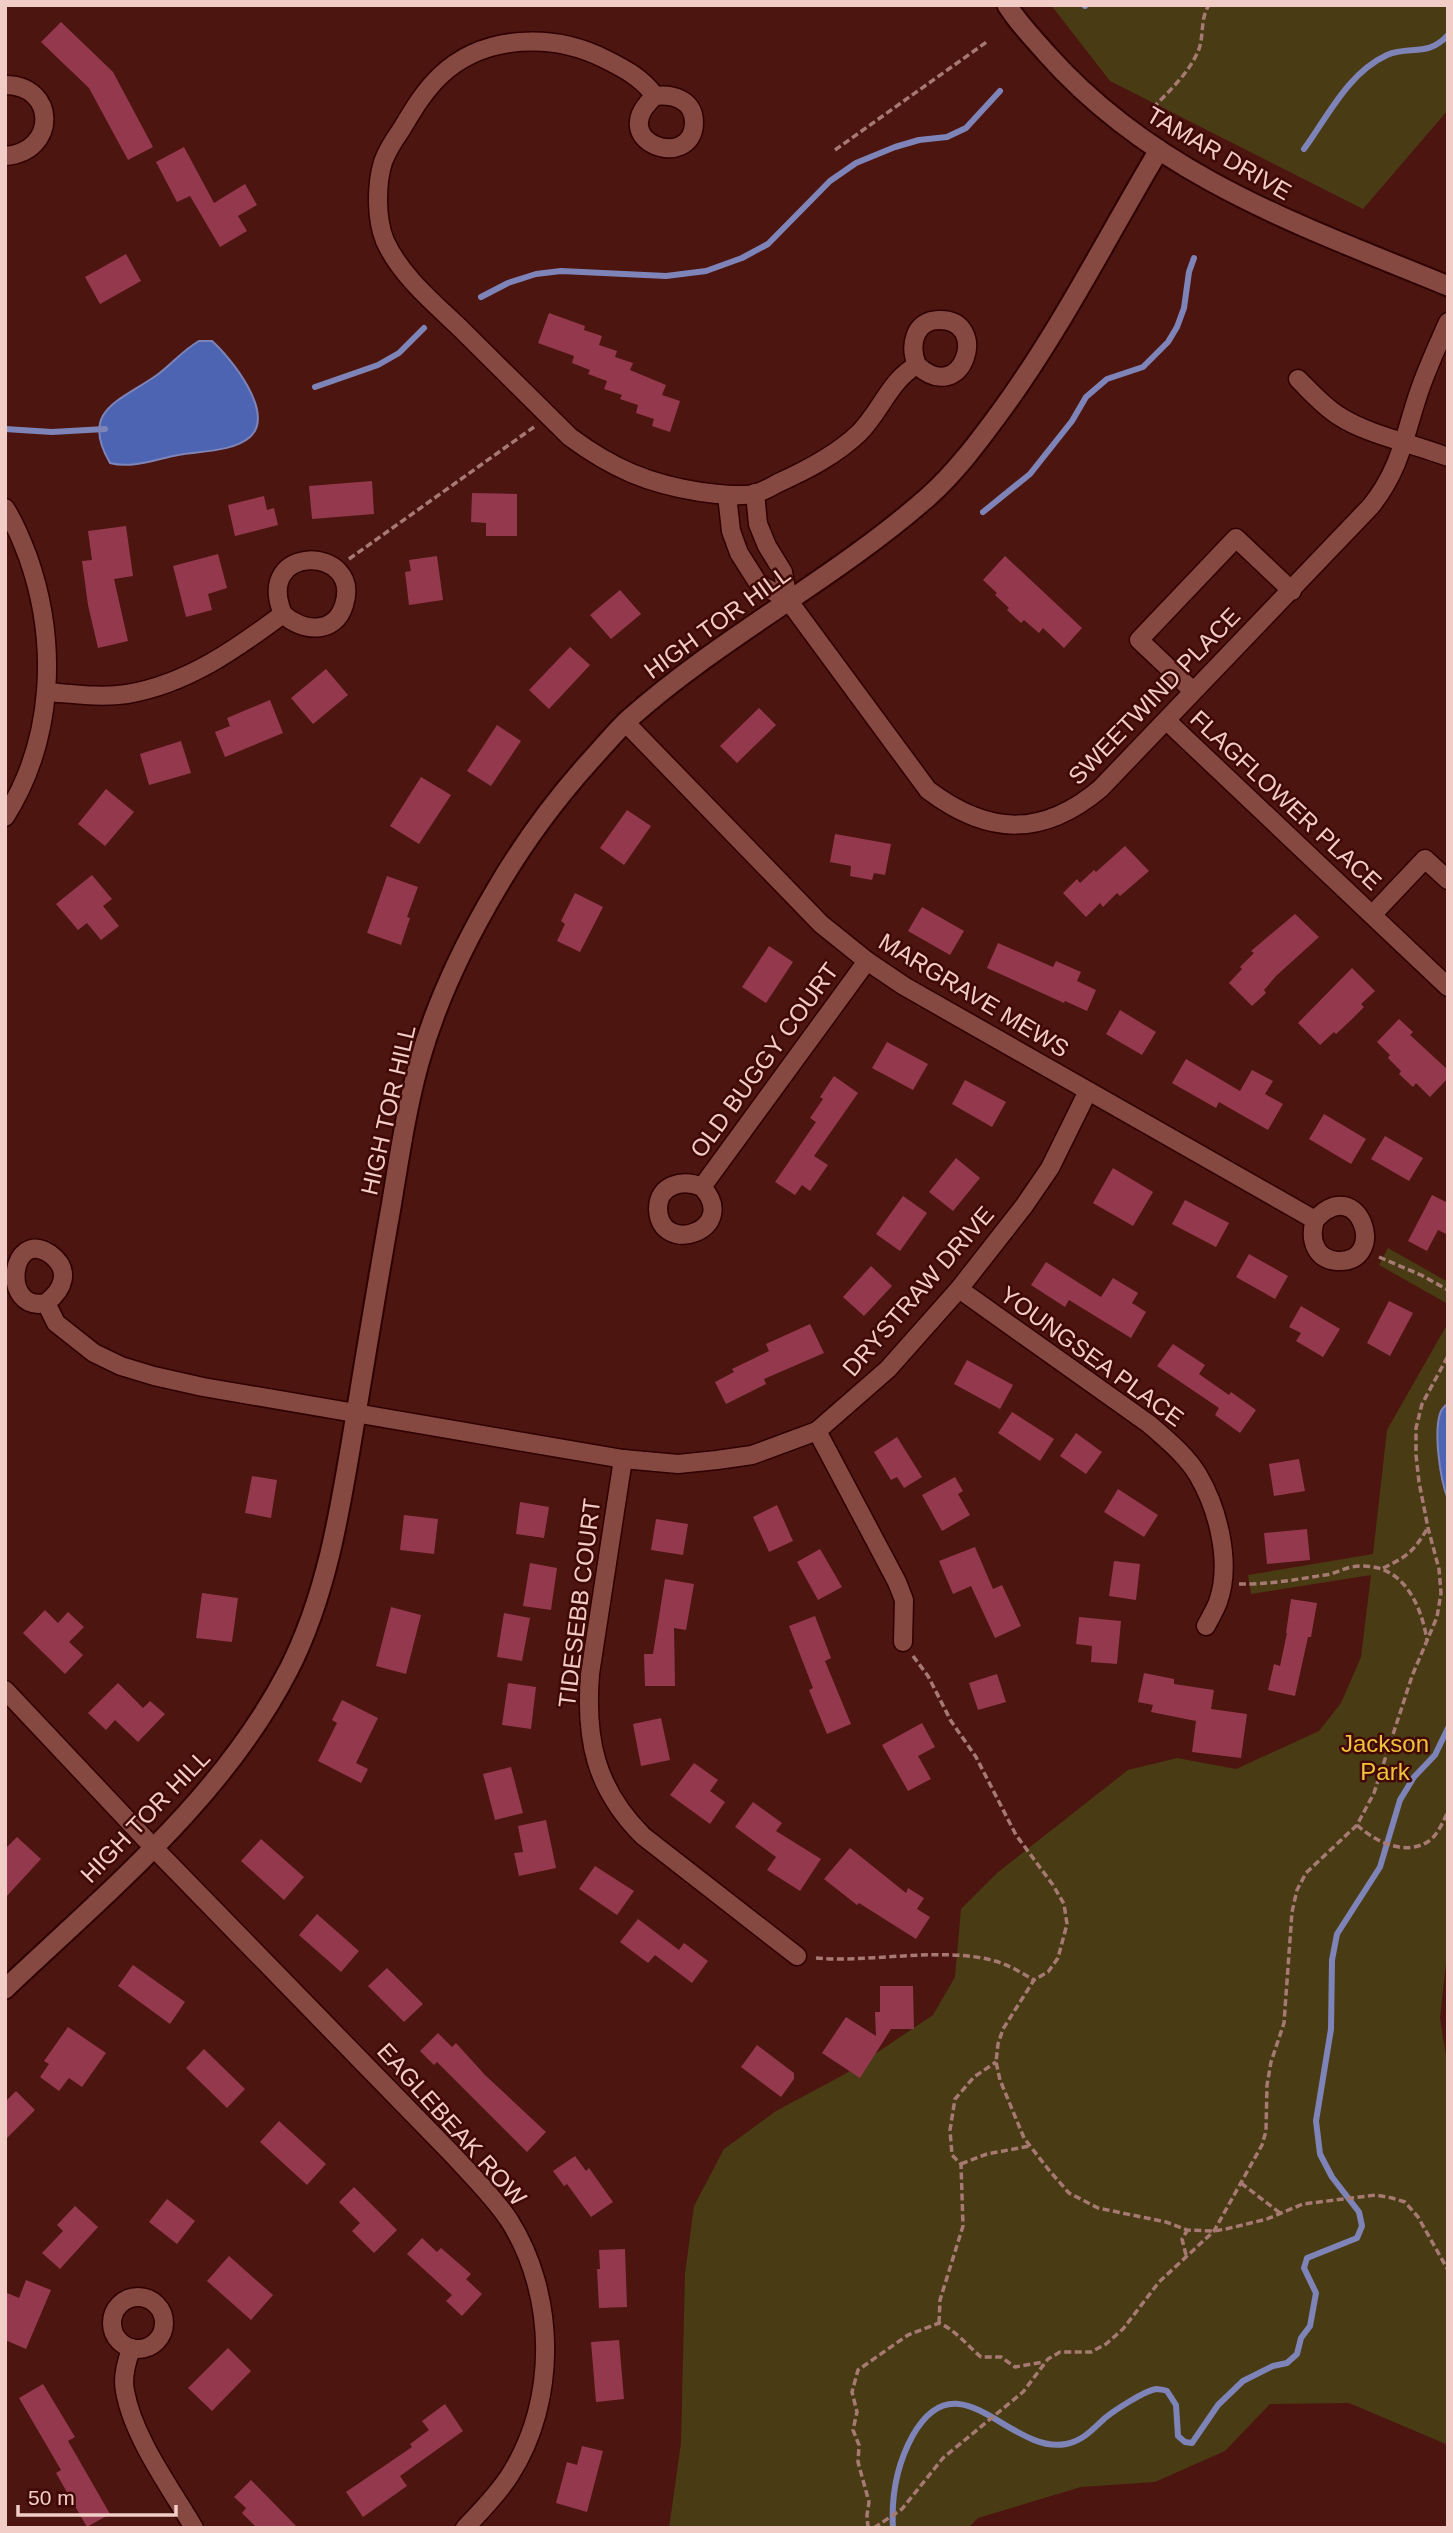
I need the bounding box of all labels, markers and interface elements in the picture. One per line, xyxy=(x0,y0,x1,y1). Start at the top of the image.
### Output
street label: TAMAR DRIVE xyxy=(1142,101,1296,205)
street label: HIGH TOR HILL xyxy=(639,560,795,684)
street label: SWEETWIND PLACE xyxy=(1063,602,1245,790)
street label: FLAGFLOWER PLACE xyxy=(1185,705,1387,895)
street label: MARGRAVE MEWS xyxy=(874,928,1074,1062)
street label: OLD BUGGY COURT xyxy=(684,957,844,1163)
street label: HIGH TOR HILL xyxy=(355,1022,421,1198)
street label: DRYSTRAW DRIVE xyxy=(837,1201,999,1381)
street label: YOUNGSEA PLACE xyxy=(995,1280,1189,1432)
street label: TIDESEBB COURT xyxy=(553,1497,605,1709)
park label: Jackson Park xyxy=(1341,1730,1429,1785)
street label: HIGH TOR HILL xyxy=(75,1744,215,1888)
street label: EAGLEBEAK ROW xyxy=(372,2037,532,2211)
scale bar xyxy=(18,2474,175,2518)
text: 50 m xyxy=(28,2486,75,2509)

